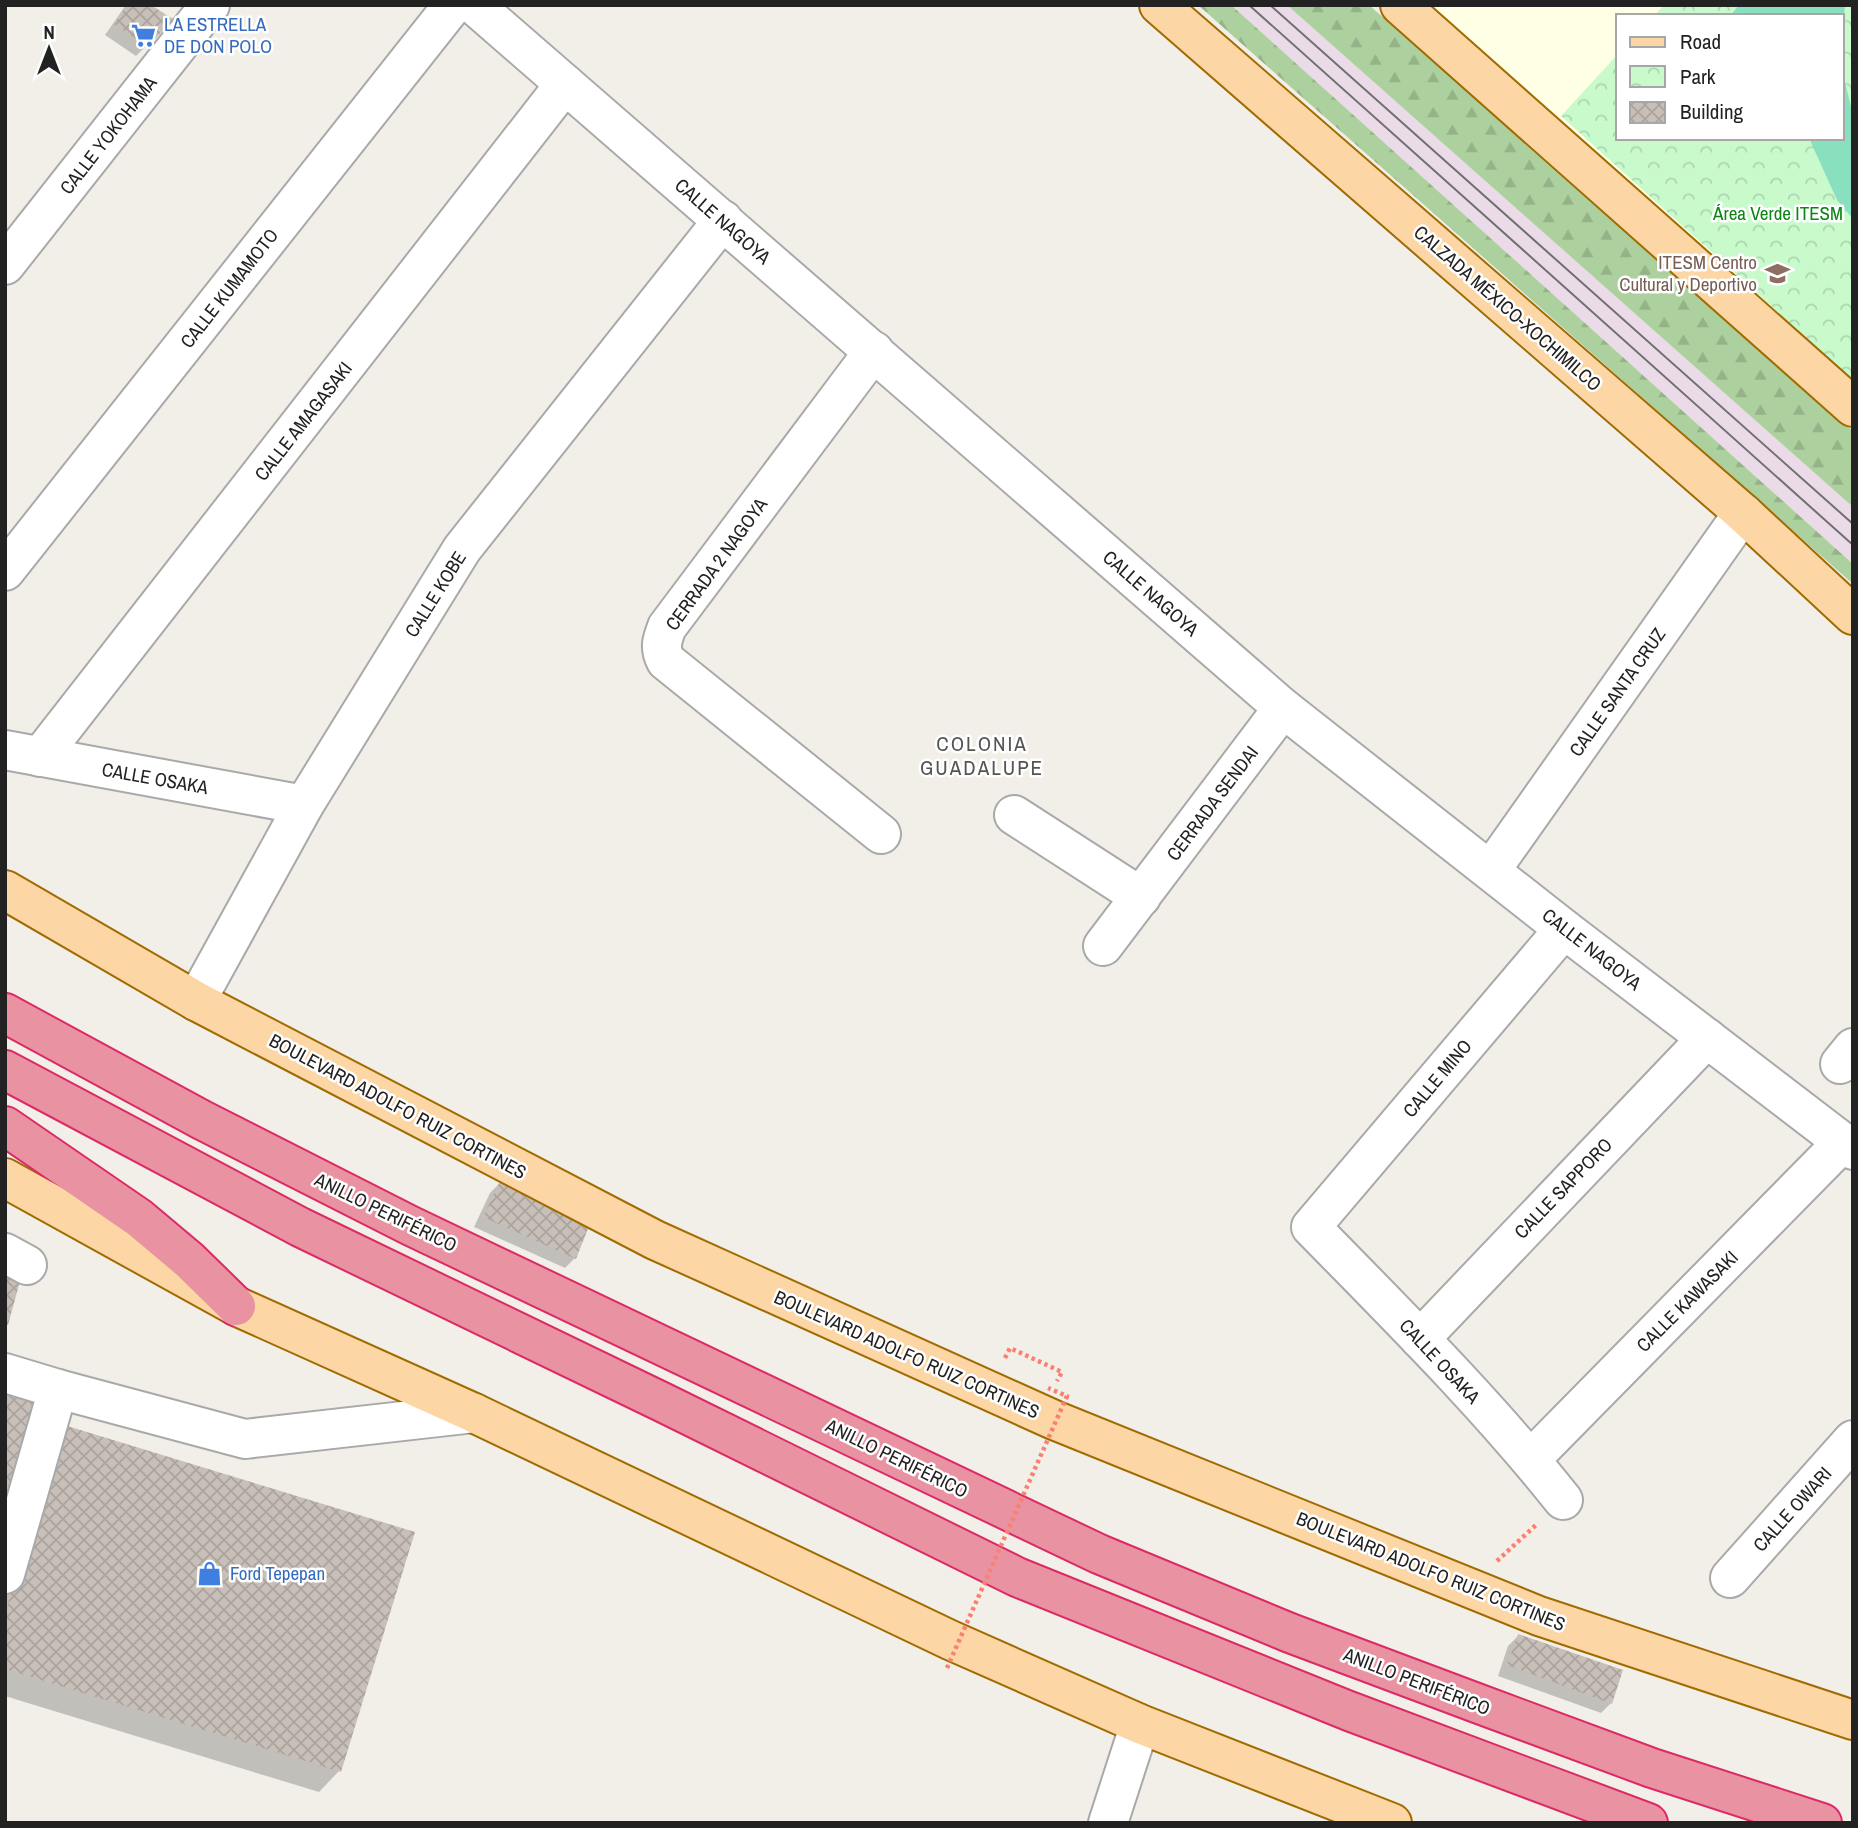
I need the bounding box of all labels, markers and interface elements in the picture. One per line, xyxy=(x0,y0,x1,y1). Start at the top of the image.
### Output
place label: LA ESTRELLA DE DON POLO xyxy=(164,11,272,59)
north arrow xyxy=(14,14,84,84)
legend xyxy=(1616,14,1844,140)
text: N xyxy=(43,19,55,45)
supermarket icon: LA ESTRELLA DE DON POLO xyxy=(130,21,158,49)
text: Road xyxy=(1680,27,1721,56)
text: Park xyxy=(1680,62,1716,91)
street label: CALLE YOKOHAMA xyxy=(54,70,163,200)
text: Building xyxy=(1680,97,1744,126)
street label: CALLE NAGOYA xyxy=(669,172,777,270)
park label: Área Verde ITESM xyxy=(1712,200,1843,226)
street label: CALZADA MÉXICO-XOCHIMILCO xyxy=(1409,219,1607,397)
street label: CALLE KUMAMOTO xyxy=(174,223,284,353)
place label: ITESM Centro Cultural y Deportivo xyxy=(1619,249,1757,297)
school or university icon: ITESM Centro Cultural y Deportivo xyxy=(1763,259,1791,287)
street label: CALLE AMAGASAKI xyxy=(248,356,358,486)
street label: CERRADA 2 NAGOYA xyxy=(659,492,773,636)
street label: CALLE NAGOYA xyxy=(1097,544,1205,642)
street label: CALLE KOBE xyxy=(398,546,472,642)
street label: CALLE SANTA CRUZ xyxy=(1563,622,1671,761)
district label: COLONIA GUADALUPE xyxy=(920,729,1044,782)
street label: CERRADA SENDAI xyxy=(1160,740,1264,866)
street label: CALLE OSAKA xyxy=(100,756,211,800)
street label: CALLE NAGOYA xyxy=(1537,902,1647,996)
street label: BOULEVARD ADOLFO RUIZ CORTINES xyxy=(265,1027,531,1185)
street label: CALLE MINO xyxy=(1397,1033,1477,1123)
street label: CALLE SAPPORO xyxy=(1508,1132,1618,1244)
street label: ANILLO PERIFÉRICO xyxy=(310,1166,461,1258)
street label: CALLE KAWASAKI xyxy=(1630,1244,1744,1358)
street label: BOULEVARD ADOLFO RUIZ CORTINES xyxy=(770,1284,1044,1424)
street label: CALLE OSAKA xyxy=(1394,1313,1487,1410)
street label: ANILLO PERIFÉRICO xyxy=(821,1412,972,1504)
street label: CALLE OWARI xyxy=(1747,1461,1837,1557)
street label: BOULEVARD ADOLFO RUIZ CORTINES xyxy=(1293,1505,1569,1637)
shop icon: Ford Tepepan xyxy=(196,1559,224,1587)
place label: Ford Tepepan xyxy=(230,1560,325,1586)
street label: ANILLO PERIFÉRICO xyxy=(1339,1641,1494,1721)

